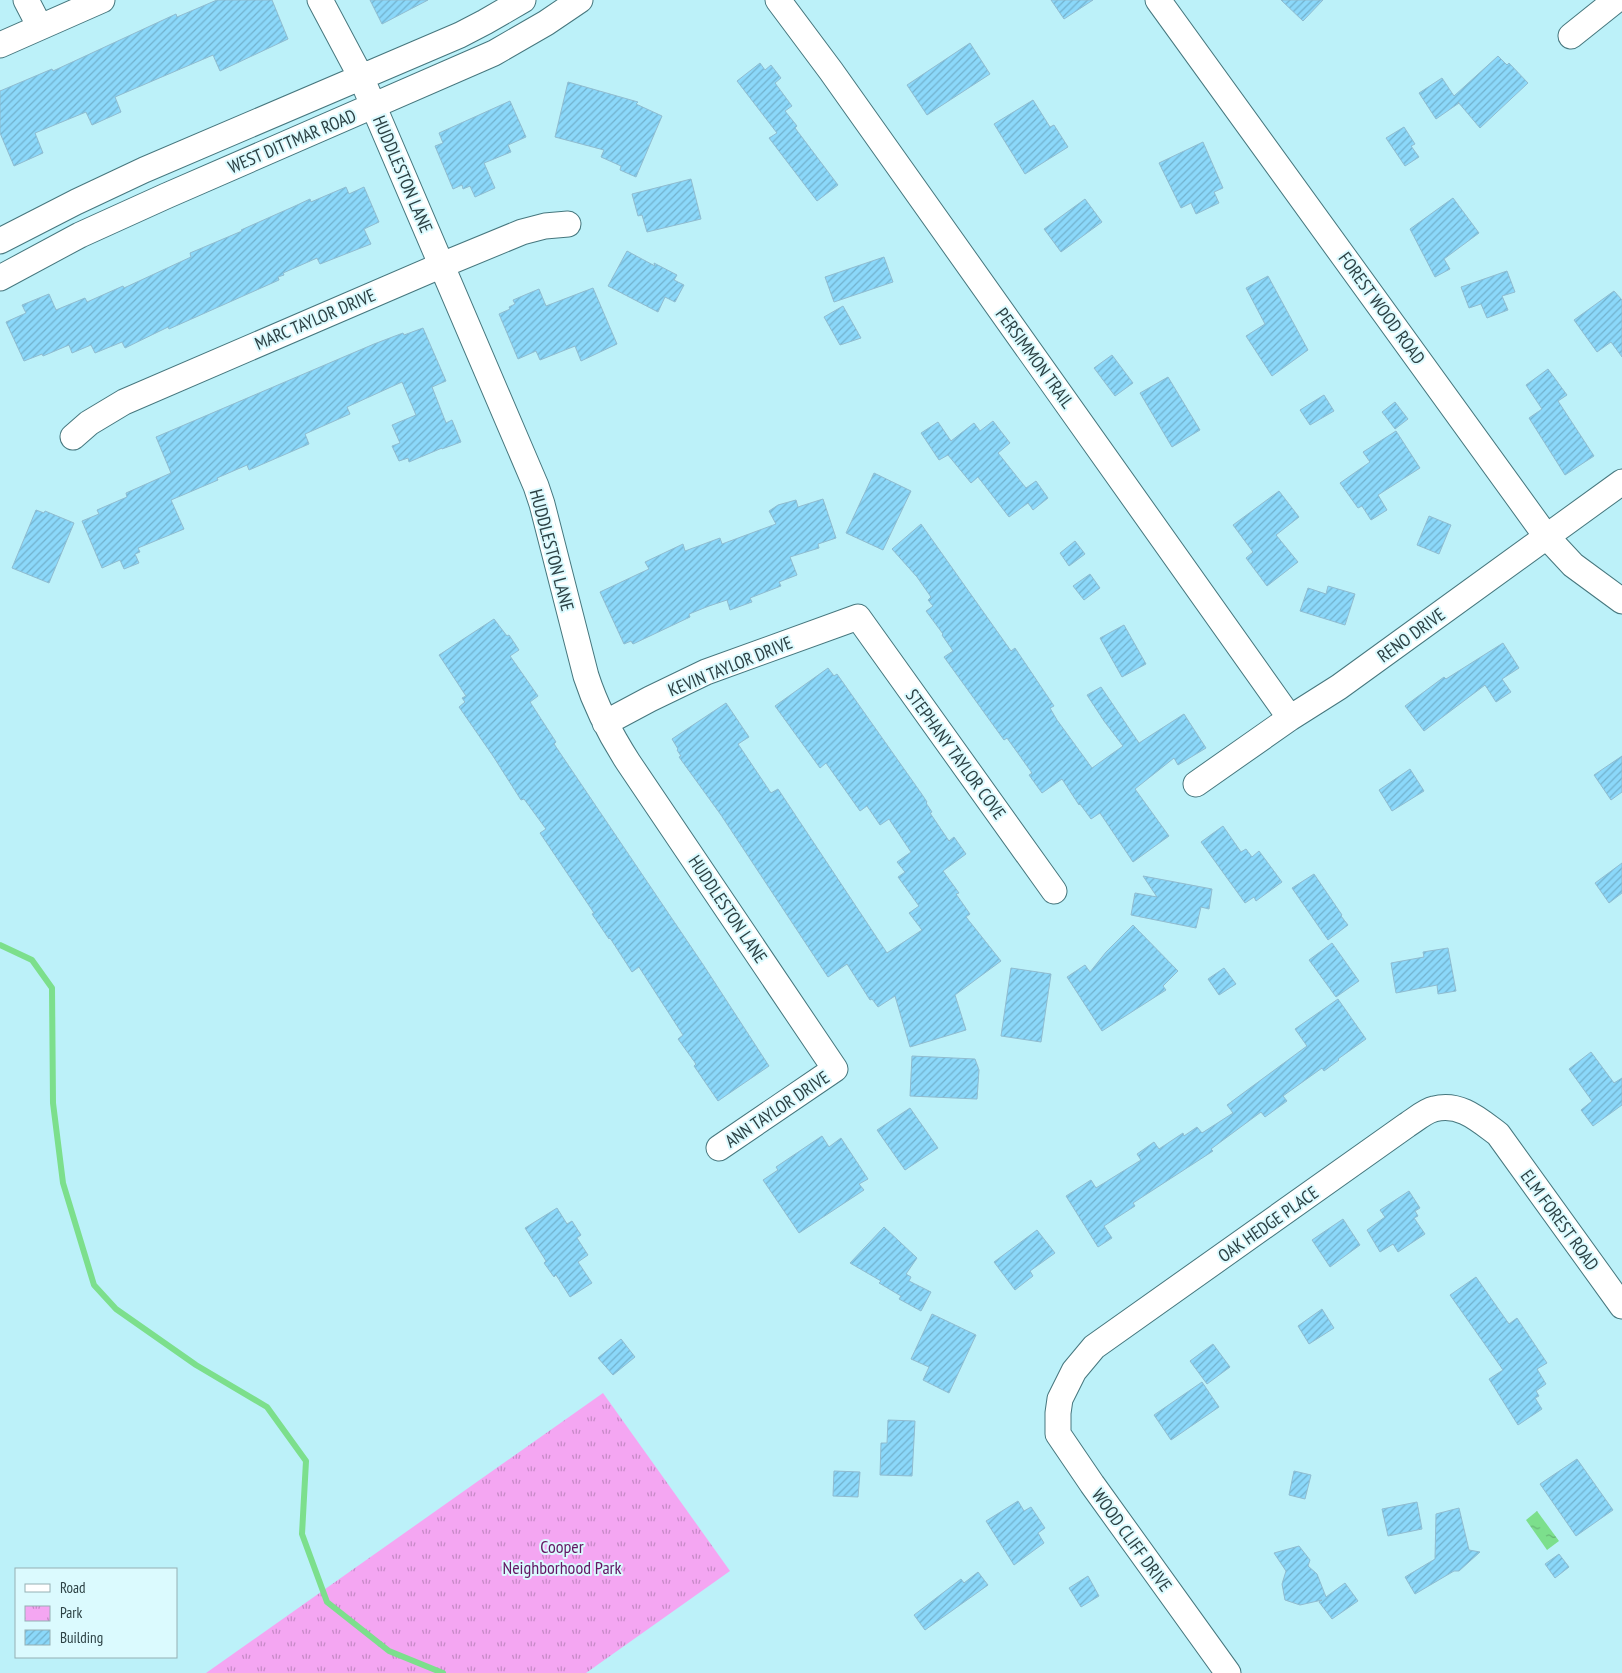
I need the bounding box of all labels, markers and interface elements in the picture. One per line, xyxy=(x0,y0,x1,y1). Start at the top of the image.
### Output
street label: WEST DITTMAR ROAD xyxy=(224,104,360,178)
street label: HUDDLESTON LANE xyxy=(368,112,438,236)
street label: FOREST WOOD ROAD xyxy=(1334,248,1430,368)
street label: MARC TAYLOR DRIVE xyxy=(251,283,379,355)
street label: PERSIMMON TRAIL xyxy=(991,303,1079,413)
street label: HUDDLESTON LANE xyxy=(525,487,579,613)
street label: RENO DRIVE xyxy=(1373,603,1449,667)
street label: KEVIN TAYLOR DRIVE xyxy=(664,631,796,701)
street label: STEPHANY TAYLOR COVE xyxy=(901,684,1011,824)
street label: HUDDLESTON LANE xyxy=(683,851,773,967)
street label: ANN TAYLOR DRIVE xyxy=(720,1066,834,1152)
street label: ELM FOREST ROAD xyxy=(1516,1165,1604,1275)
street label: OAK HEDGE PLACE xyxy=(1213,1181,1323,1267)
street label: WOOD CLIFF DRIVE xyxy=(1087,1484,1177,1596)
park label: Cooper Neighborhood Park xyxy=(502,1535,622,1579)
legend xyxy=(15,1568,178,1658)
text: Road xyxy=(60,1578,86,1597)
text: Park xyxy=(60,1603,82,1622)
text: Building xyxy=(60,1628,103,1647)

